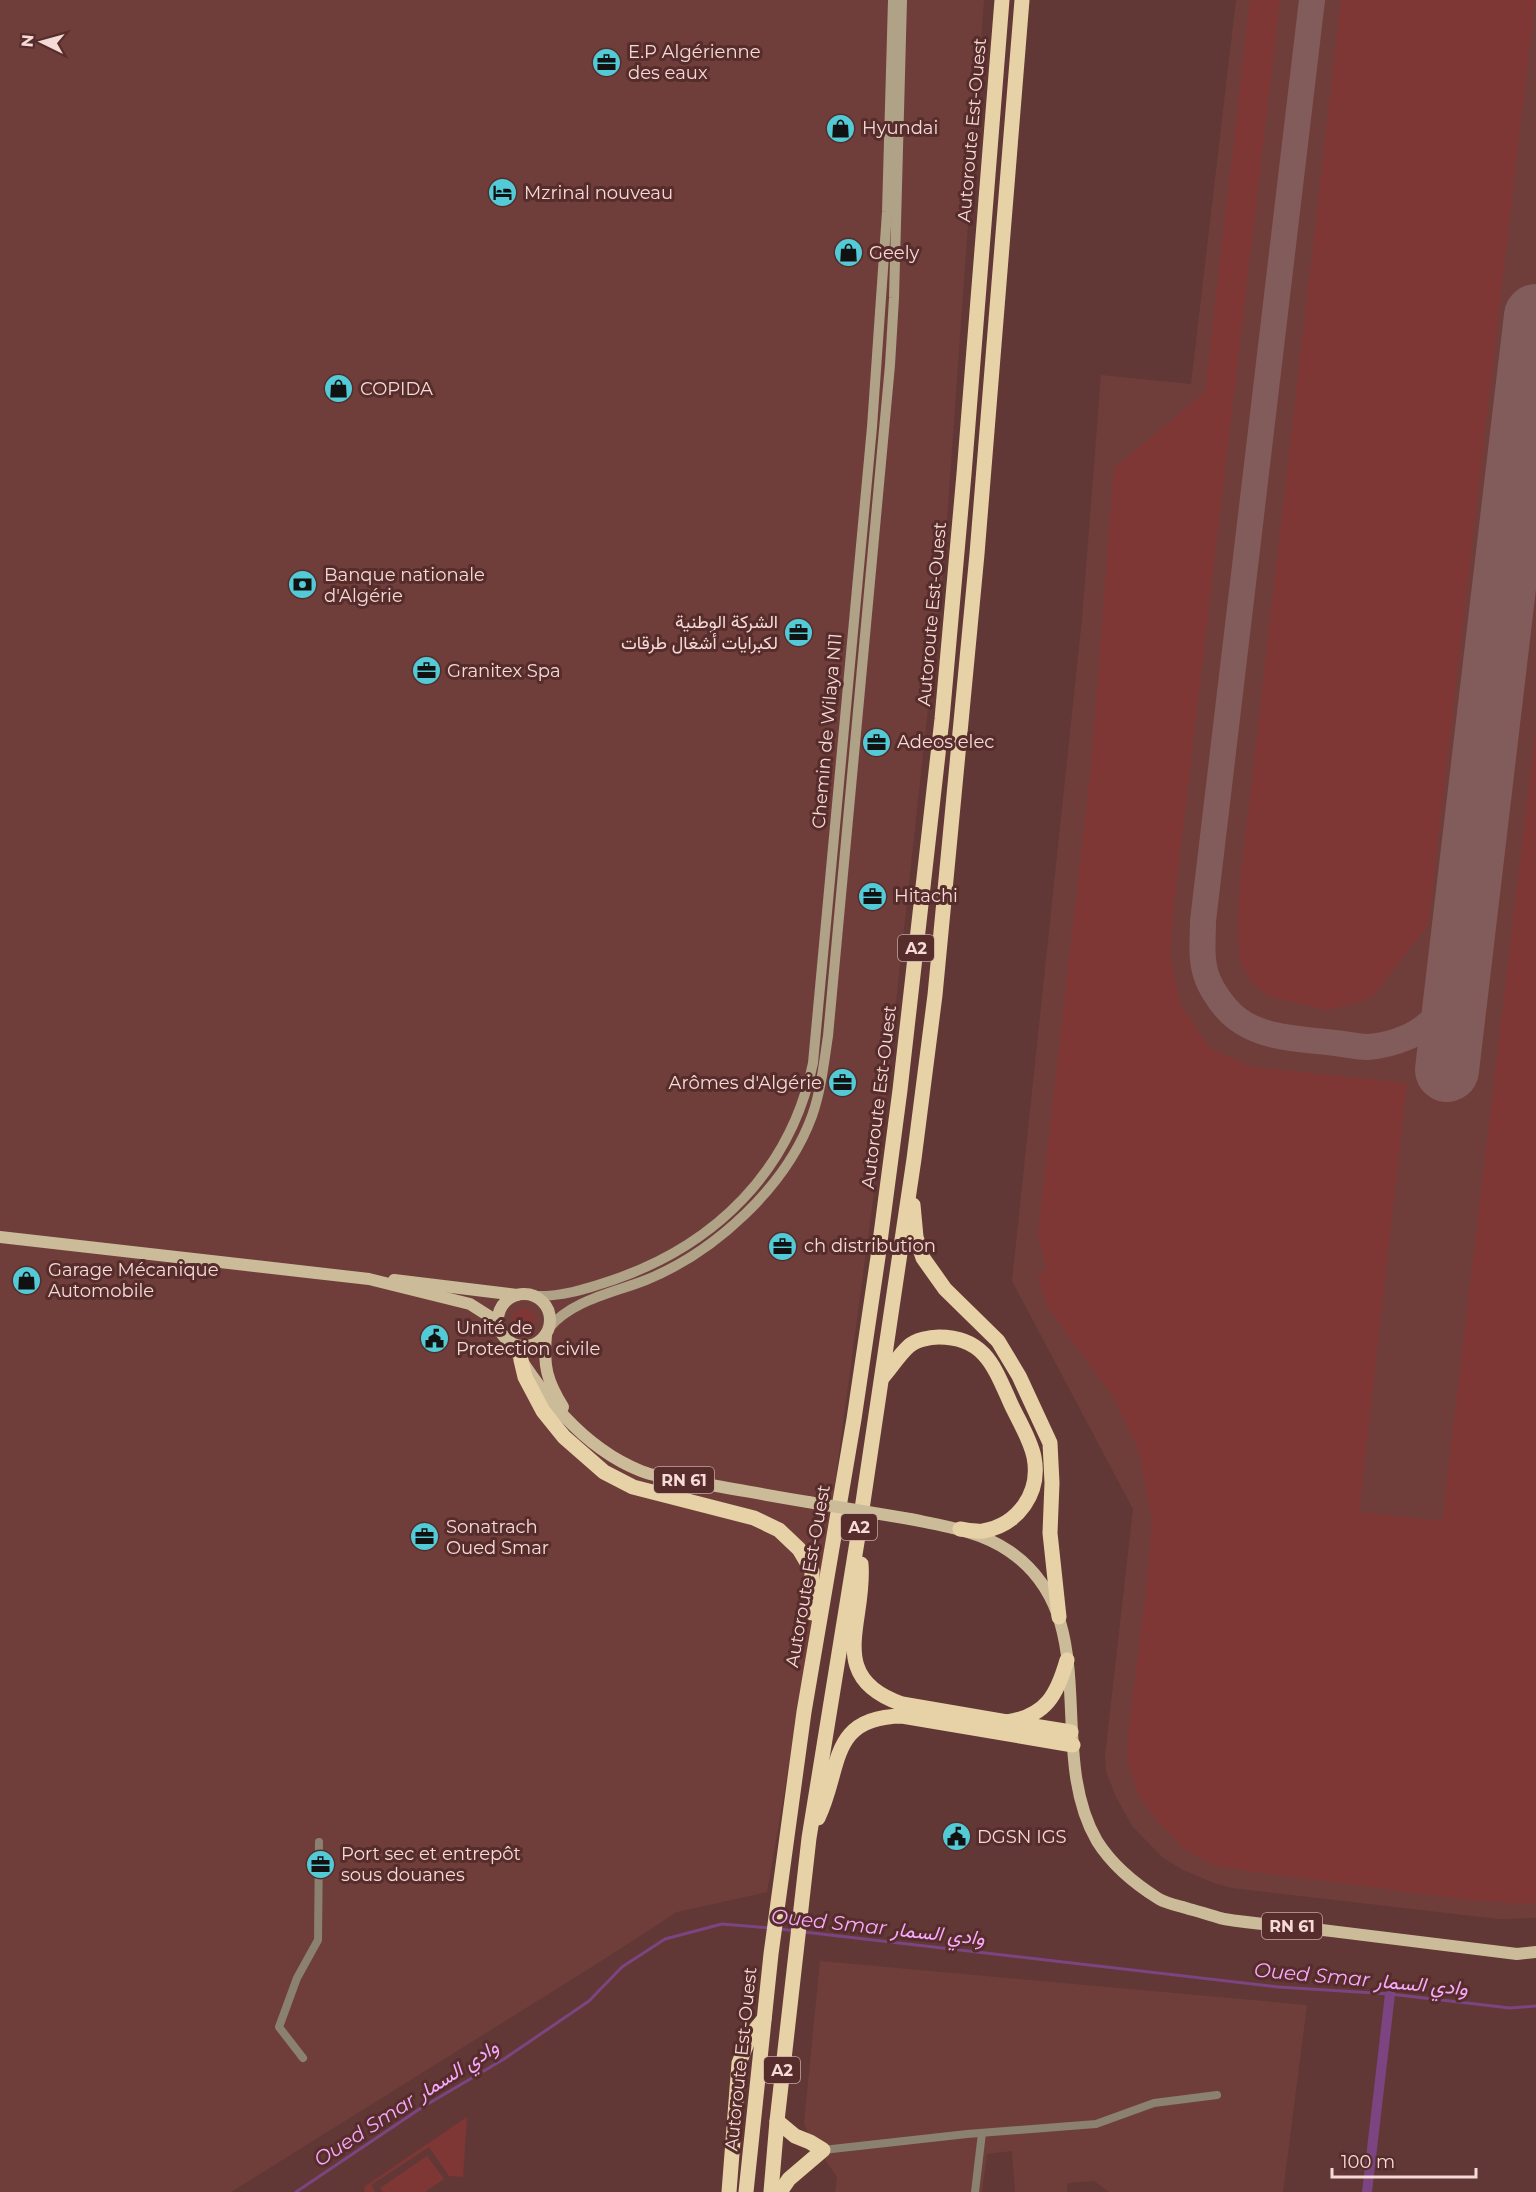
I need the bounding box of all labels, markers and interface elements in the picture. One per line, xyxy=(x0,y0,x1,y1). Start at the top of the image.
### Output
north arrow xyxy=(12,12,72,72)
text: N xyxy=(18,33,38,48)
street label: Autoroute Est-Ouest xyxy=(953,37,991,223)
place label: E.P Algérienne des eaux xyxy=(628,41,761,84)
office icon: E.P Algérienne des eaux xyxy=(591,46,623,78)
shop icon: Hyundai xyxy=(825,112,857,144)
place label: Hyundai xyxy=(862,117,938,139)
hotel icon: Mzrinal nouveau xyxy=(487,177,519,209)
place label: Mzrinal nouveau xyxy=(524,182,673,204)
shop icon: Geely xyxy=(832,237,864,269)
place label: Geely xyxy=(869,242,919,264)
shop icon: COPIDA xyxy=(323,373,355,405)
place label: COPIDA xyxy=(360,378,433,400)
street label: Autoroute Est-Ouest xyxy=(913,521,951,707)
place label: Banque nationale d'Algérie xyxy=(324,564,485,607)
bank icon: Banque nationale d'Algérie xyxy=(287,569,319,601)
place label: الشركة الوطنية لكبرايات أشغال طرقات xyxy=(621,611,778,654)
office icon: الشركة الوطنية لكبرايات أشغال طرقات xyxy=(783,616,815,648)
street label: Chemin de Wilaya N11 xyxy=(807,632,847,830)
office icon: Granitex Spa xyxy=(410,655,442,687)
place label: Granitex Spa xyxy=(447,660,561,682)
office icon: Adeos elec xyxy=(860,726,892,758)
place label: Adeos elec xyxy=(897,731,994,753)
office icon: Hitachi xyxy=(857,880,889,912)
place label: Hitachi xyxy=(894,885,958,907)
road number: A2 xyxy=(898,935,934,961)
street label: Autoroute Est-Ouest xyxy=(857,1004,901,1190)
office icon: Arômes d'Algérie xyxy=(827,1067,859,1099)
place label: Arômes d'Algérie xyxy=(669,1072,822,1094)
office icon: ch distribution xyxy=(767,1230,799,1262)
place label: ch distribution xyxy=(804,1235,936,1257)
place label: Garage Mécanique Automobile xyxy=(48,1259,219,1302)
shop icon: Garage Mécanique Automobile xyxy=(11,1264,43,1296)
place label: Unité de Protection civile xyxy=(456,1317,600,1360)
public building icon: Unité de Protection civile xyxy=(419,1322,451,1354)
road number: RN 61 xyxy=(654,1467,714,1493)
street label: Autoroute Est-Ouest xyxy=(781,1483,835,1669)
road number: A2 xyxy=(841,1514,877,1540)
place label: Sonatrach Oued Smar xyxy=(446,1516,549,1559)
office icon: Sonatrach Oued Smar xyxy=(409,1521,441,1553)
public building icon: DGSN IGS xyxy=(940,1821,972,1853)
place label: DGSN IGS xyxy=(977,1826,1067,1848)
place label: Port sec et entrepôt sous douanes xyxy=(341,1843,521,1886)
office icon: Port sec et entrepôt sous douanes xyxy=(304,1848,336,1880)
water label: Oued Smar وادي السمار xyxy=(770,1904,986,1954)
road number: RN 61 xyxy=(1262,1913,1322,1939)
water label: Oued Smar وادي السمار xyxy=(1253,1958,1469,2004)
street label: Autoroute Est-Ouest xyxy=(720,1966,762,2152)
water label: Oued Smar وادي السمار xyxy=(309,2034,505,2175)
road number: A2 xyxy=(764,2057,800,2083)
scale bar xyxy=(1332,2141,1476,2179)
text: 100 m xyxy=(1341,2151,1395,2173)

